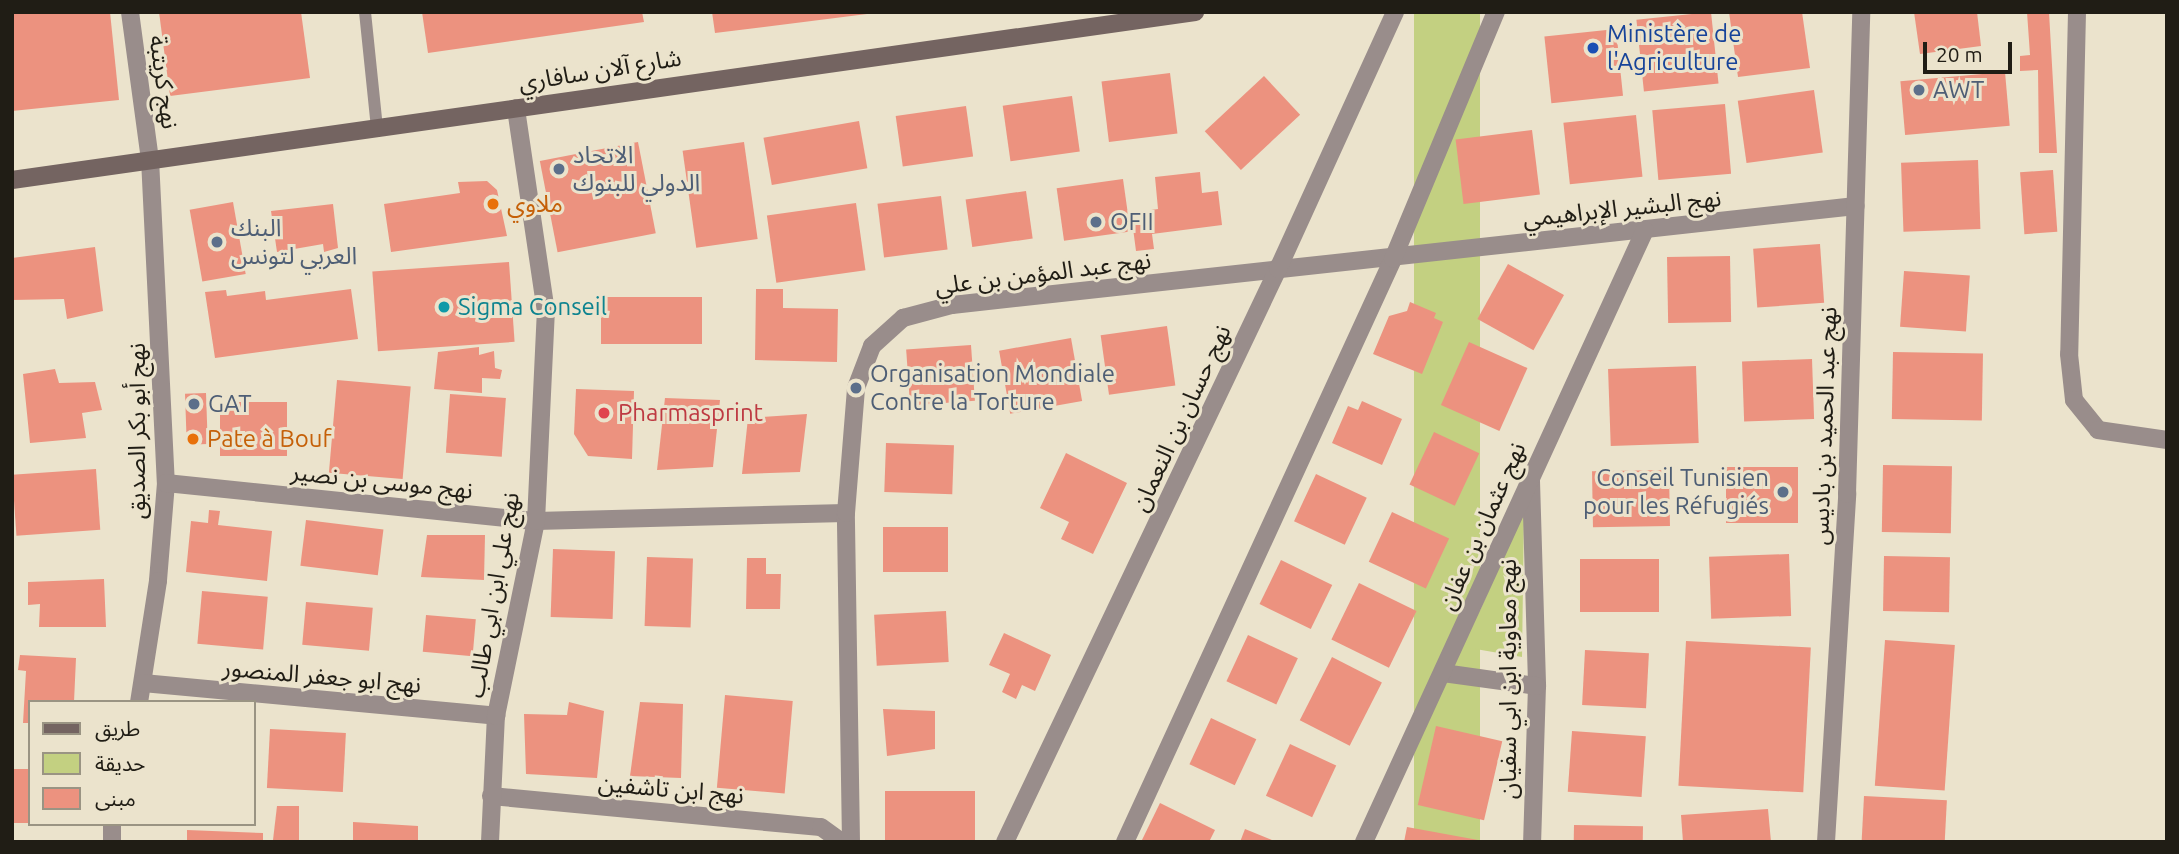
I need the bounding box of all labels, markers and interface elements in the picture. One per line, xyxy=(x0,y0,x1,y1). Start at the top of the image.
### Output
place label: Ministère de l'Agriculture xyxy=(1607,20,1741,76)
scale bar xyxy=(1927,28,2016,72)
street label: نهج كريتبة xyxy=(143,33,185,131)
marker: Ministère de l'Agriculture xyxy=(1585,40,1601,56)
text: 20 m xyxy=(1936,42,1983,66)
street label: شارع آلان سافاري xyxy=(517,43,683,97)
place label: AWT xyxy=(1933,76,1984,104)
marker: AWT xyxy=(1911,82,1927,98)
place label: الاتحاد الدولي للبنوك xyxy=(573,141,700,197)
marker: الاتحاد الدولي للبنوك xyxy=(551,161,567,177)
street label: نهج البشير الإبراهيمي xyxy=(1521,183,1723,233)
place label: ملاوي xyxy=(507,190,563,218)
marker: ملاوي xyxy=(485,196,501,212)
place label: OFII xyxy=(1110,208,1154,236)
place label: البنك العربي لتونس xyxy=(231,214,357,270)
marker: OFII xyxy=(1088,214,1104,230)
marker: البنك العربي لتونس xyxy=(209,234,225,250)
street label: نهج عبد المؤمن بن علي xyxy=(933,245,1153,301)
place label: Sigma Conseil xyxy=(458,293,607,321)
marker: Sigma Conseil xyxy=(436,299,452,315)
street label: نهج عبد الحميد بن باديس xyxy=(1805,306,1843,546)
street label: نهج حسان بن النعمان xyxy=(1125,320,1237,516)
street label: نهج أبو بكر الصديق xyxy=(123,343,151,519)
place label: Organisation Mondiale Contre la Torture xyxy=(870,360,1115,416)
marker: Organisation Mondiale Contre la Torture xyxy=(848,380,864,396)
place label: GAT xyxy=(208,390,252,418)
marker: GAT xyxy=(186,396,202,412)
place label: Pharmasprint xyxy=(618,399,763,427)
marker: Pharmasprint xyxy=(596,405,612,421)
place label: Pate à Bouf xyxy=(207,425,332,453)
marker: Pate à Bouf xyxy=(185,431,201,447)
street label: نهج عثمان بن عفان xyxy=(1432,438,1532,614)
street label: نهج موسى بن نصير xyxy=(290,457,474,505)
place label: Conseil Tunisien pour les Réfugiés xyxy=(1583,464,1769,520)
marker: Conseil Tunisien pour les Réfugiés xyxy=(1775,484,1791,500)
street label: نهج علي ابن ابي طالب xyxy=(461,490,525,700)
street label: نهج معاوية ابن ابي سفيان xyxy=(1494,559,1522,799)
street label: نهج ابو جعفر المنصور xyxy=(222,653,422,699)
legend xyxy=(28,700,256,826)
text: طريق xyxy=(95,716,140,740)
text: حديقة xyxy=(95,751,145,775)
street label: نهج ابن تاشفين xyxy=(597,768,745,810)
text: مبنى xyxy=(95,786,136,810)

